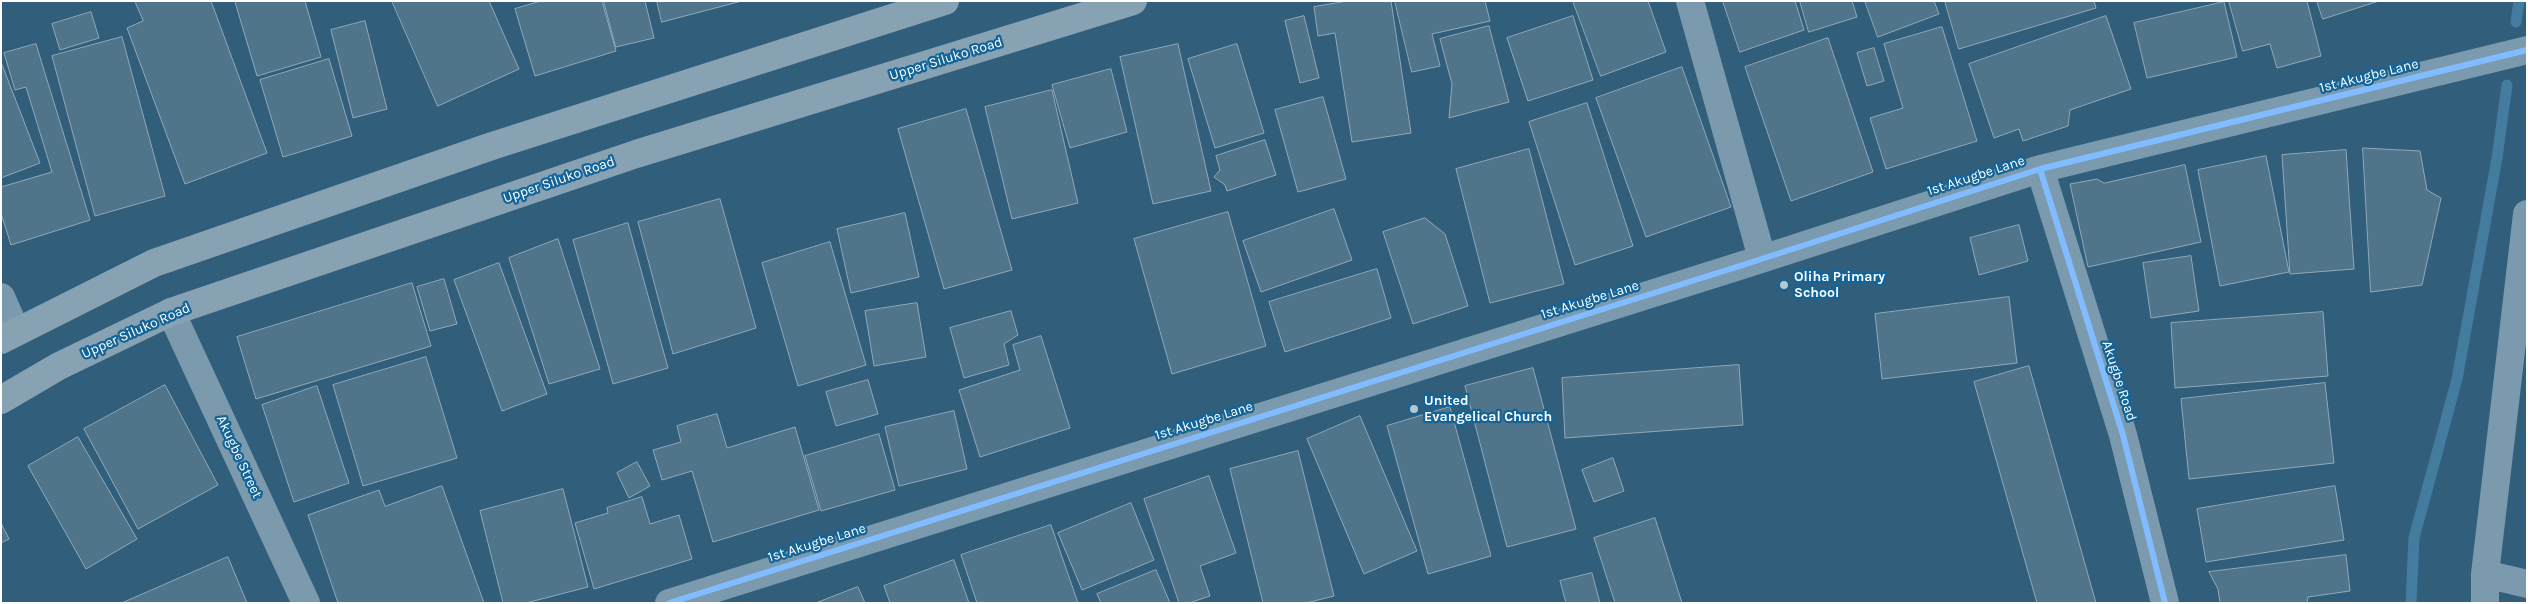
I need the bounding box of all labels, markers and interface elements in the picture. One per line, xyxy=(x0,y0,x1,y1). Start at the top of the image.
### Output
street label: Upper Siluko Road xyxy=(888,34,1004,84)
street label: 1st Akugbe Lane xyxy=(2318,56,2420,96)
street label: 1st Akugbe Lane xyxy=(1925,152,2027,200)
street label: Upper Siluko Road xyxy=(501,153,617,207)
place label: Oliha Primary School xyxy=(1794,269,1885,302)
street label: 1st Akugbe Lane xyxy=(1539,277,1641,323)
marker: Oliha Primary School xyxy=(1778,279,1790,291)
street label: Upper Siluko Road xyxy=(79,299,193,363)
street label: Akugbe Road xyxy=(2098,339,2140,423)
place label: United Evangelical Church xyxy=(1424,393,1552,426)
street label: 1st Akugbe Lane xyxy=(1153,398,1255,444)
marker: United Evangelical Church xyxy=(1408,403,1420,415)
street label: Akugbe Street xyxy=(212,413,266,501)
street label: 1st Akugbe Lane xyxy=(766,520,868,566)

